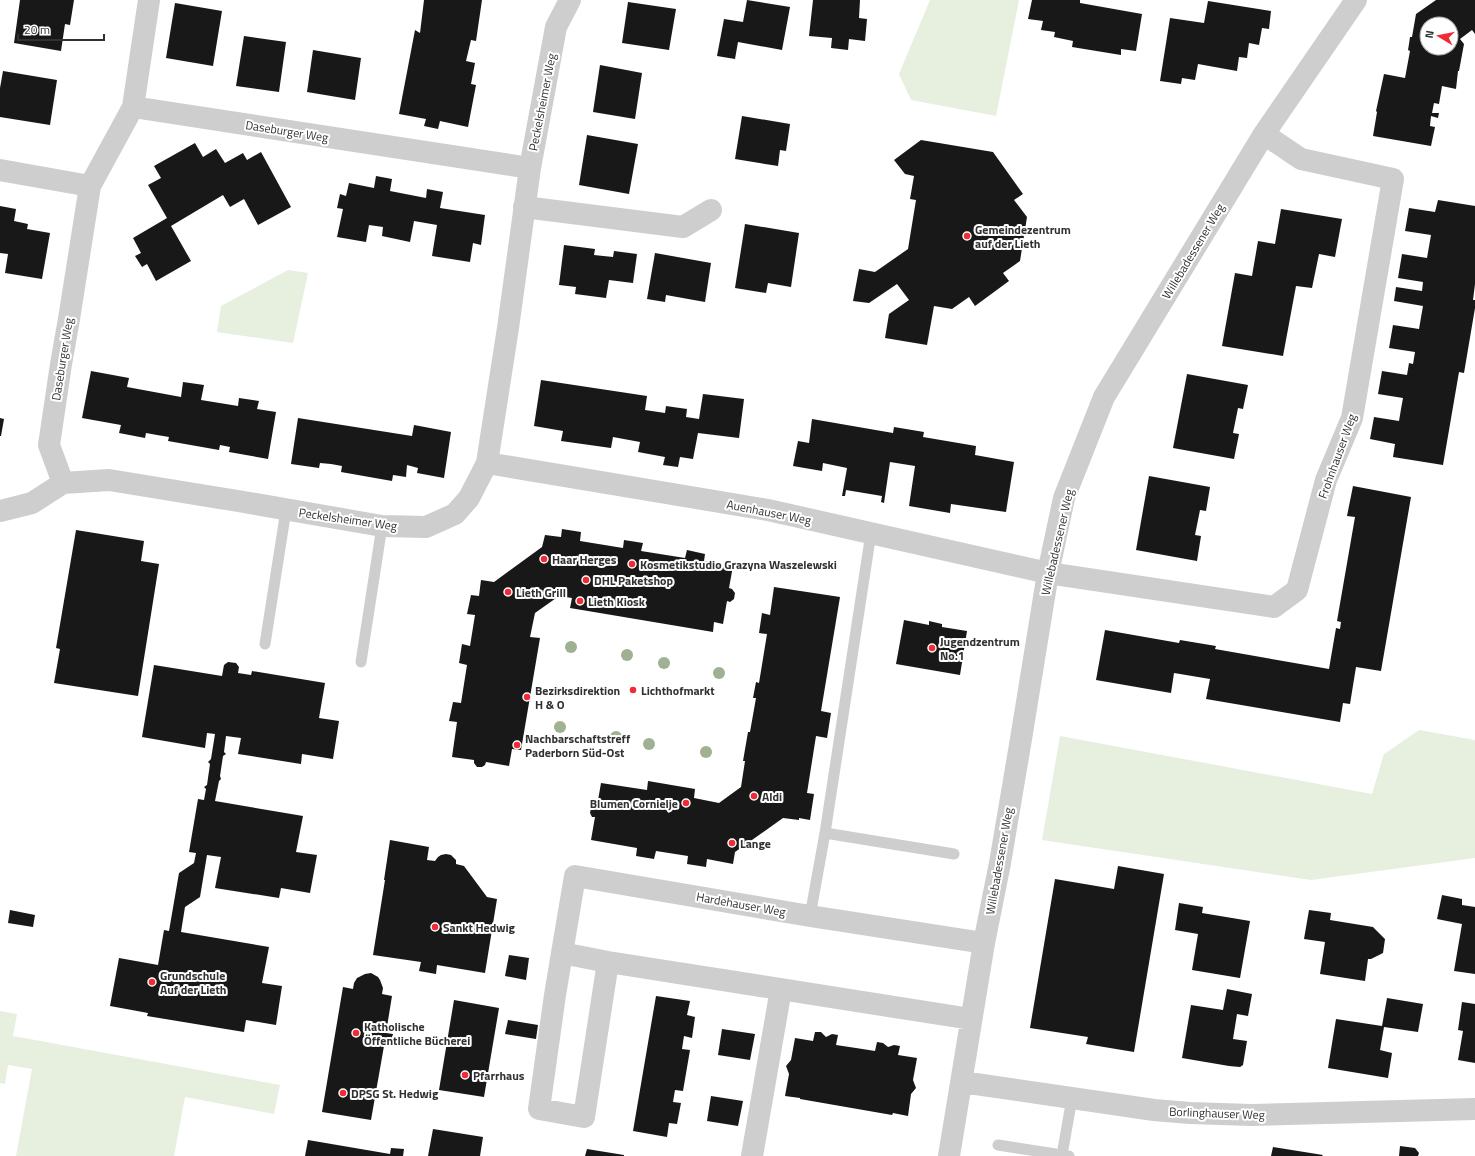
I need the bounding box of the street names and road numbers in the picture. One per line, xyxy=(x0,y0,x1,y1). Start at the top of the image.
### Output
street label: Peckelsheimer Weg xyxy=(523,52,561,152)
street label: Daseburger Weg xyxy=(244,115,330,147)
street label: Willebadessener Weg xyxy=(1157,200,1229,302)
street label: Daseburger Weg xyxy=(46,316,78,402)
street label: Frohnhauser Weg xyxy=(1313,411,1361,501)
street label: Willebadessener Weg xyxy=(1036,487,1078,597)
street label: Auenhauser Weg xyxy=(725,494,813,530)
street label: Peckelsheimer Weg xyxy=(298,503,398,535)
street label: Willebadessener Weg xyxy=(980,806,1018,916)
street label: Hardehauser Weg xyxy=(695,887,787,921)
street label: Borlinghauser Weg xyxy=(1169,1102,1265,1124)

